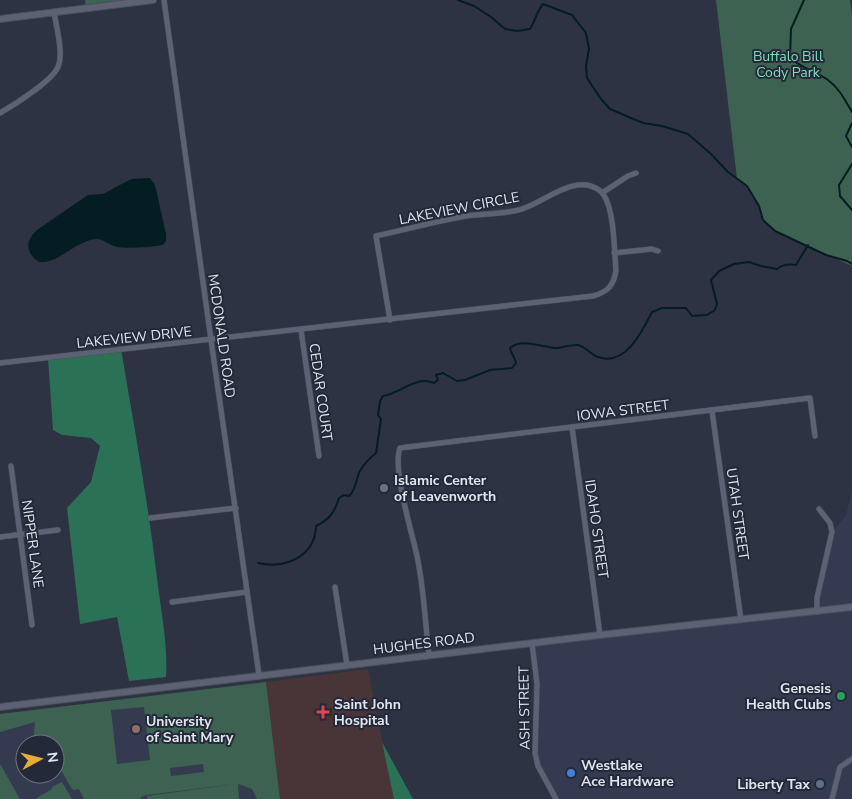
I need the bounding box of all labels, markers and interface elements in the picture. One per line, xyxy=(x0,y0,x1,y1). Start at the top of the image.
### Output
park label: Buffalo Bill Cody Park xyxy=(753,47,824,82)
street label: LAKEVIEW CIRCLE xyxy=(397,188,521,229)
street label: MCDONALD ROAD xyxy=(203,273,240,399)
street label: LAKEVIEW DRIVE xyxy=(75,322,193,353)
street label: CEDAR COURT xyxy=(304,342,337,443)
street label: IOWA STREET xyxy=(576,395,671,426)
street label: UTAH STREET xyxy=(722,467,753,562)
place label: Islamic Center of Leavenworth xyxy=(394,471,496,506)
street label: IDAHO STREET xyxy=(580,478,613,580)
marker: Islamic Center of Leavenworth xyxy=(378,482,390,494)
street label: NIPPER LANE xyxy=(17,499,48,589)
street label: HUGHES ROAD xyxy=(372,628,476,659)
street label: ASH STREET xyxy=(514,665,535,750)
place label: Genesis Health Clubs xyxy=(746,679,831,714)
marker: Genesis Health Clubs xyxy=(835,690,847,702)
place label: Saint John Hospital xyxy=(334,695,401,730)
marker: Saint John Hospital xyxy=(316,705,330,719)
place label: University of Saint Mary xyxy=(146,712,234,747)
marker: University of Saint Mary xyxy=(130,723,142,735)
north arrow xyxy=(15,734,65,784)
text: N xyxy=(42,751,62,764)
place label: Westlake Ace Hardware xyxy=(581,756,674,791)
marker: Westlake Ace Hardware xyxy=(565,767,577,779)
place label: Liberty Tax xyxy=(737,775,810,794)
marker: Liberty Tax xyxy=(814,778,826,790)

